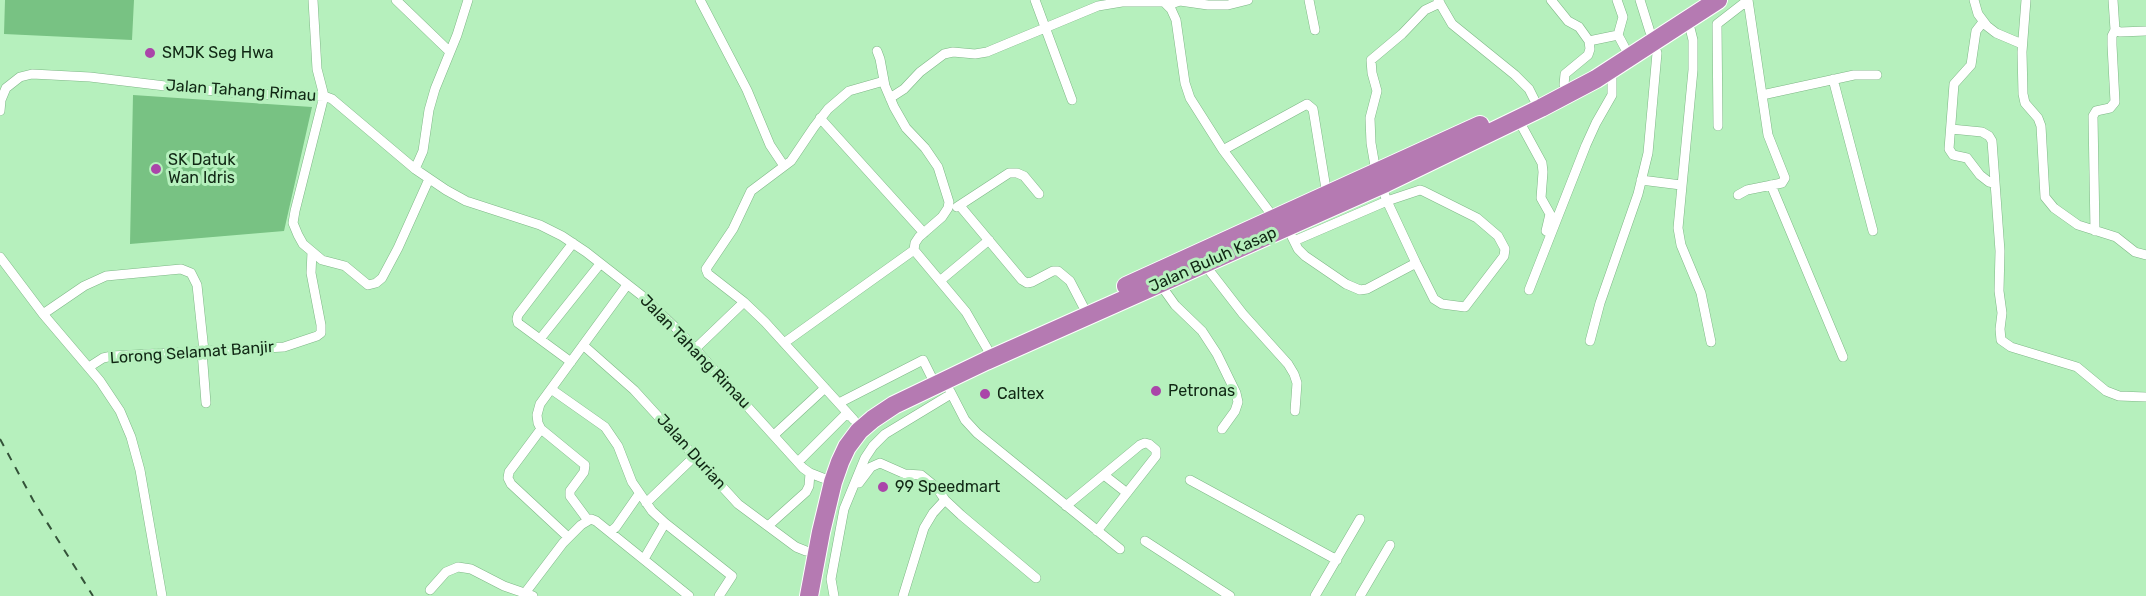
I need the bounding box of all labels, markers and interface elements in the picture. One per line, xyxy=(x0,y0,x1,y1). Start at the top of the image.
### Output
place label: SMJK Seg Hwa xyxy=(162,43,274,63)
marker: SMJK Seg Hwa xyxy=(143,46,157,60)
street label: Jalan Tahang Rimau xyxy=(165,76,317,106)
place label: SK Datuk Wan Idris xyxy=(168,150,235,188)
marker: SK Datuk Wan Idris xyxy=(149,162,163,176)
street label: Jalan Buluh Kasap xyxy=(1146,223,1280,297)
street label: Jalan Tahang Rimau xyxy=(636,291,754,413)
street label: Lorong Selamat Banjir xyxy=(109,338,275,368)
place label: Petronas xyxy=(1168,381,1235,401)
place label: Caltex xyxy=(997,384,1044,404)
marker: Petronas xyxy=(1149,384,1163,398)
marker: Caltex xyxy=(978,387,992,401)
street label: Jalan Durian xyxy=(652,411,730,493)
place label: 99 Speedmart xyxy=(895,477,1000,497)
marker: 99 Speedmart xyxy=(876,480,890,494)

